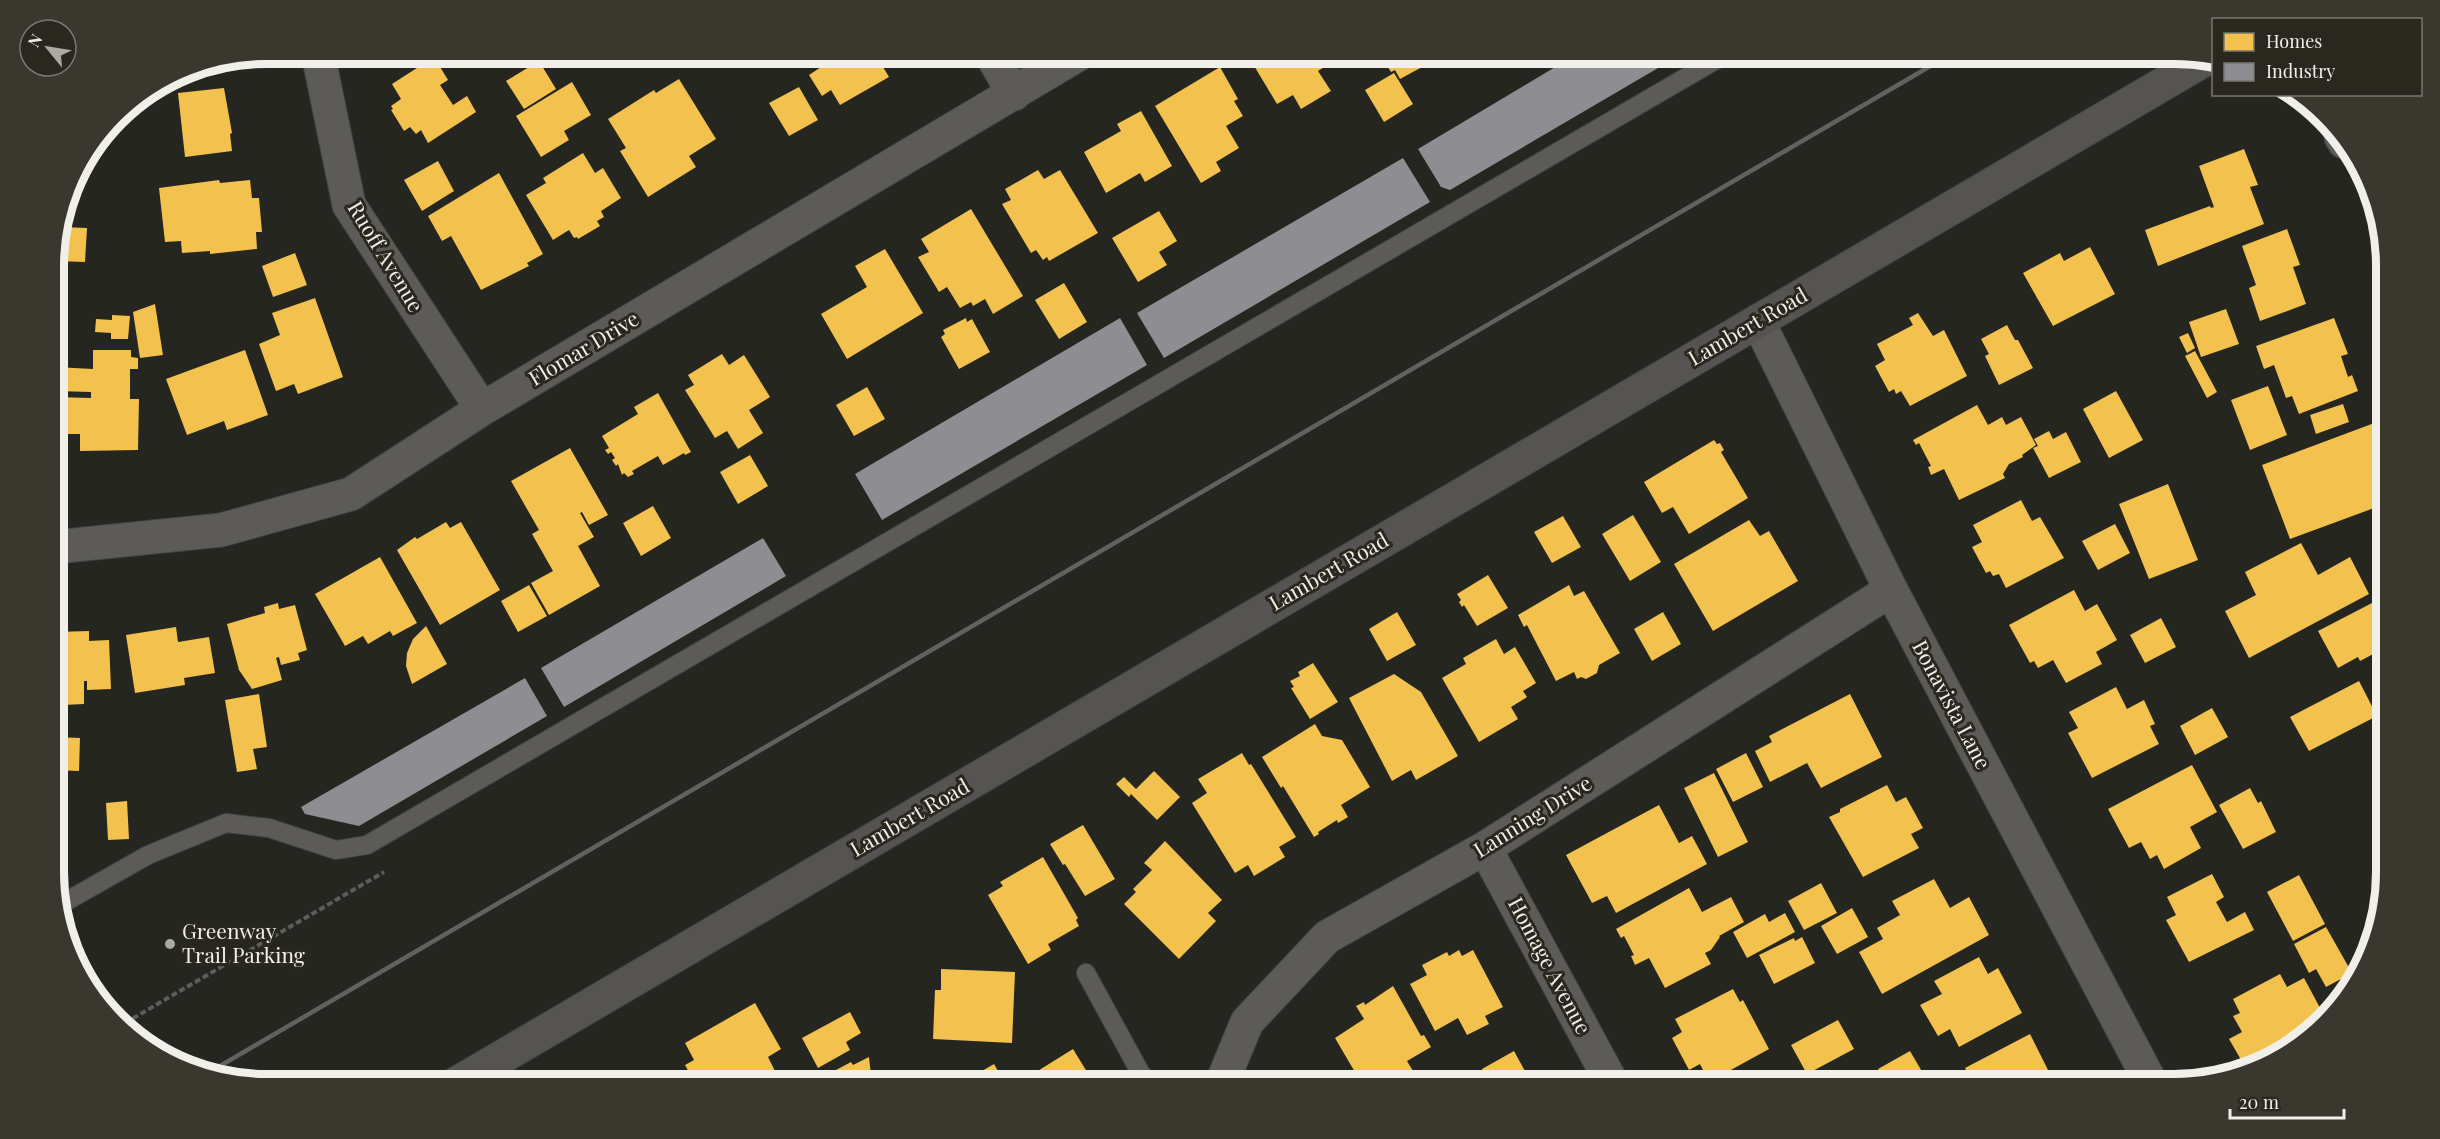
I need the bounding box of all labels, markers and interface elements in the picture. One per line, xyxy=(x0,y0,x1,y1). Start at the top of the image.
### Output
north arrow xyxy=(18,18,78,78)
legend xyxy=(2212,18,2422,96)
text: Homes xyxy=(2266,29,2322,53)
text: N xyxy=(23,30,47,51)
text: Industry xyxy=(2266,59,2335,83)
street label: Ruoff Avenue xyxy=(343,195,431,317)
street label: Lambert Road xyxy=(1682,280,1812,371)
street label: Flomar Drive xyxy=(523,303,643,391)
street label: Lambert Road xyxy=(1263,525,1393,616)
street label: Bonavista Lane xyxy=(1907,635,1998,773)
street label: Lanning Drive xyxy=(1468,768,1596,863)
street label: Lambert Road xyxy=(844,771,974,862)
street label: Homage Avenue xyxy=(1503,892,1599,1038)
place label: Greenway Trail Parking xyxy=(182,916,305,968)
marker: Greenway Trail Parking xyxy=(163,937,177,951)
scale bar xyxy=(2230,1082,2344,1120)
text: 20 m xyxy=(2239,1090,2279,1114)

